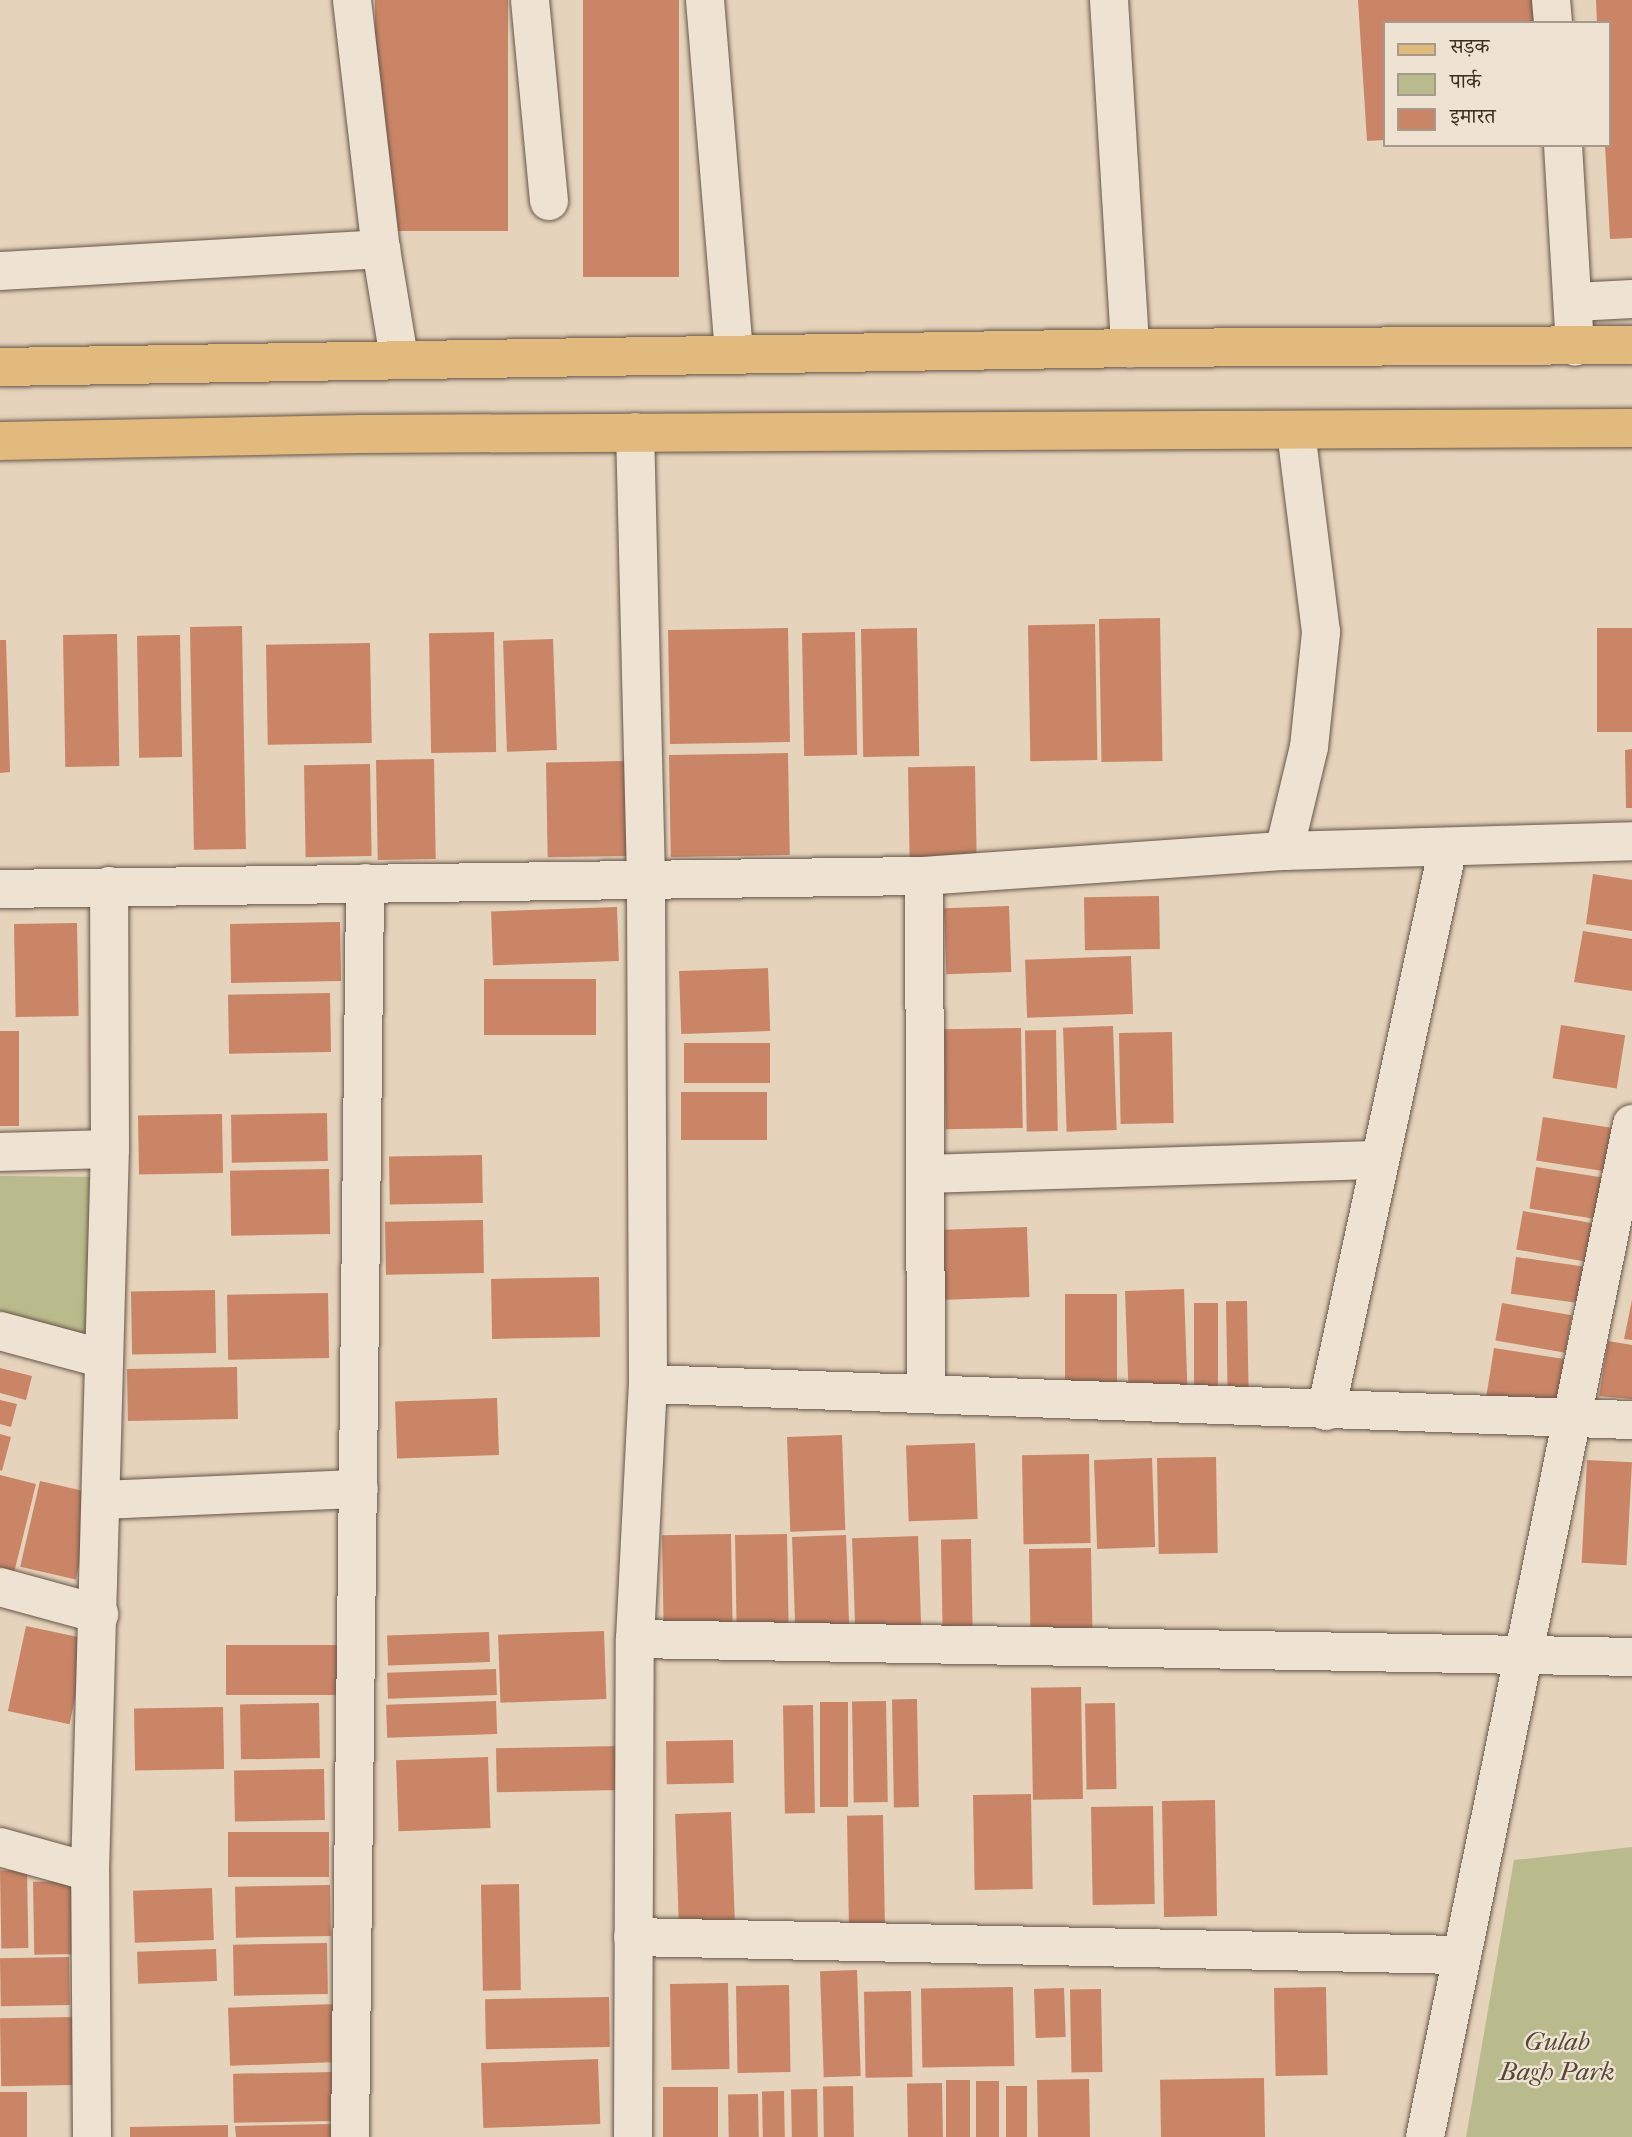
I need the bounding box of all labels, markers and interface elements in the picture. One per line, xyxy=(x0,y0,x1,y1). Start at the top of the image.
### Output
legend xyxy=(1384,21,1611,147)
text: सड़क xyxy=(1450,34,1489,58)
text: पार्क xyxy=(1450,69,1481,93)
text: इमारत xyxy=(1450,104,1496,128)
park label: Gulab Bagh Park xyxy=(1499,2026,1615,2088)

